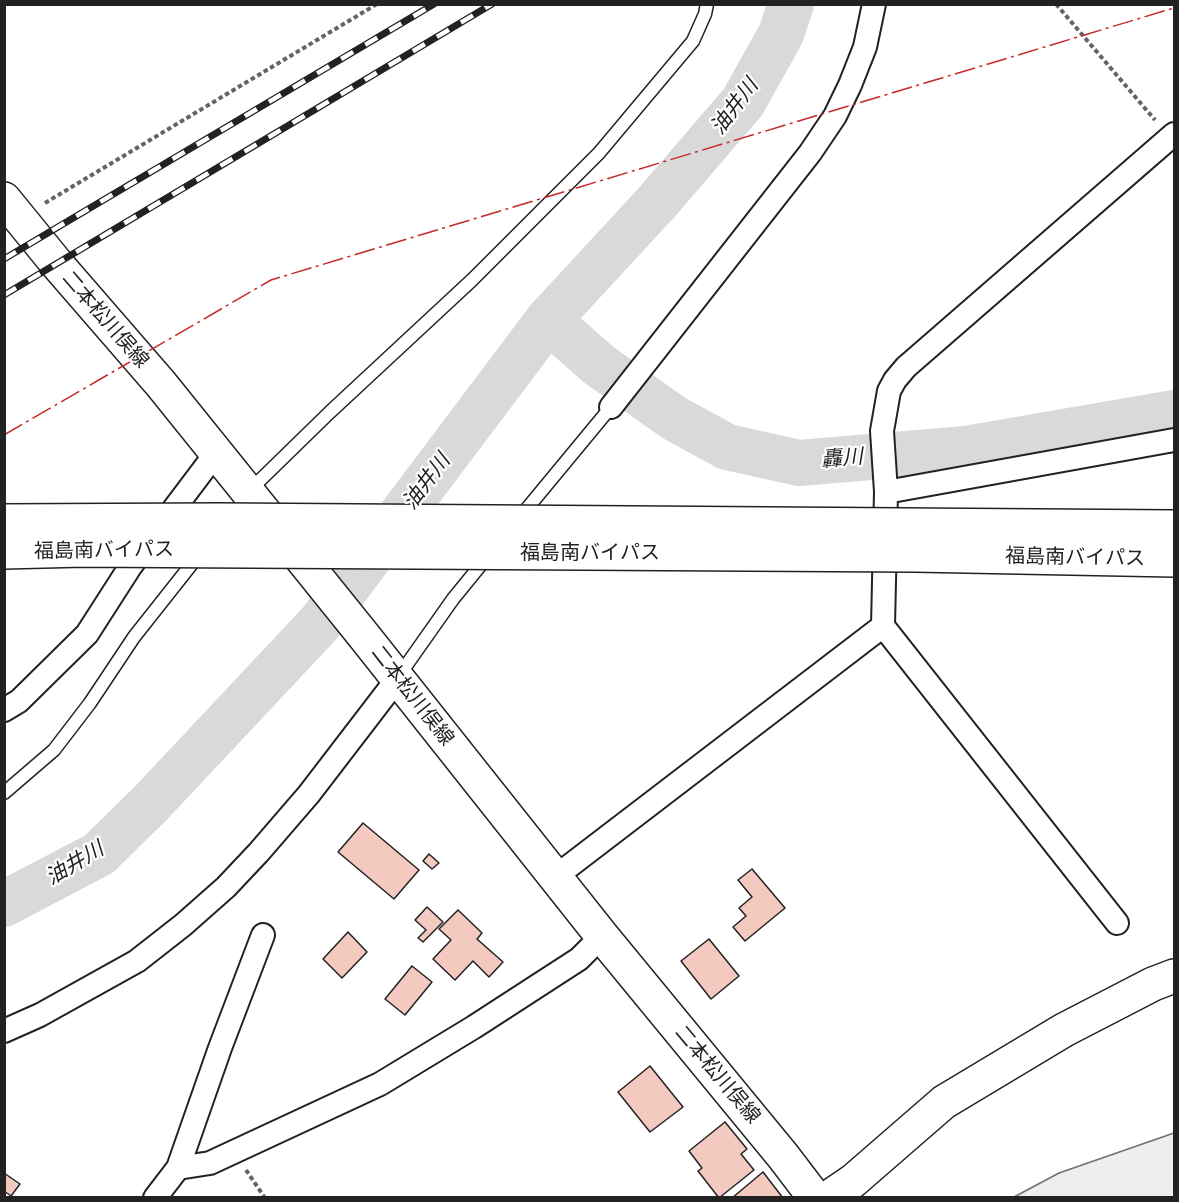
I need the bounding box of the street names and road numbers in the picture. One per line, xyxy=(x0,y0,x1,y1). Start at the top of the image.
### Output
street label: 二本松川俣線 xyxy=(57,267,153,373)
street label: 福島南バイパス xyxy=(34,538,174,564)
street label: 福島南バイパス xyxy=(520,541,660,565)
street label: 福島南バイパス xyxy=(1005,545,1145,571)
street label: 二本松川俣線 xyxy=(366,641,458,751)
street label: 二本松川俣線 xyxy=(669,1021,765,1129)

